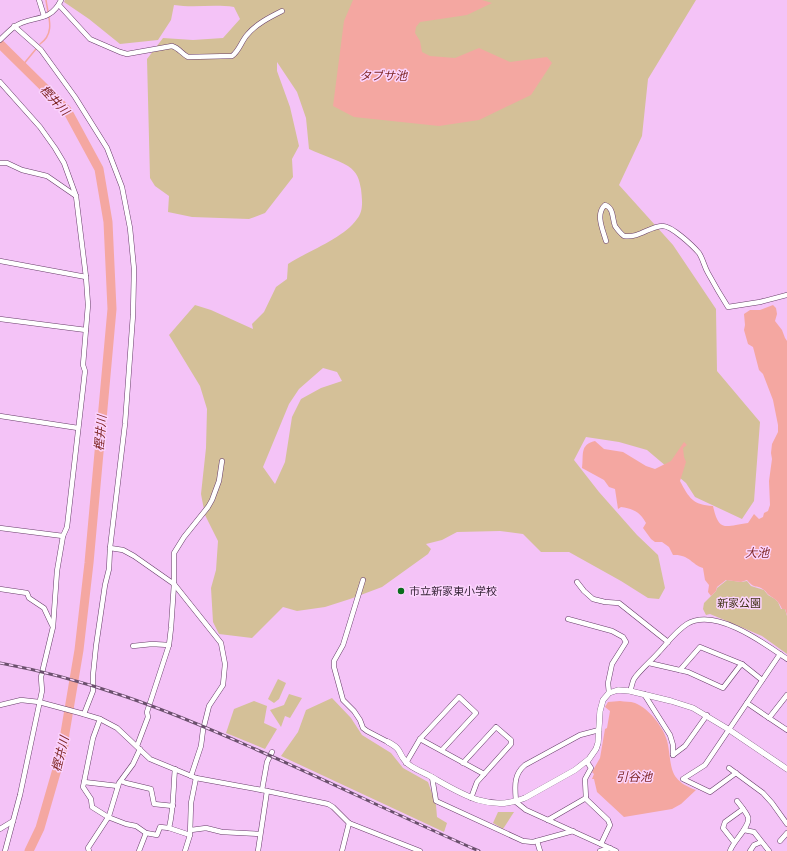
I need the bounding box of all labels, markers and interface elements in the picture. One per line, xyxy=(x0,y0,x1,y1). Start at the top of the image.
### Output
water label: タブサ池 xyxy=(359,69,408,82)
water label: 樫井川 xyxy=(38,82,73,119)
water label: 樫井川 xyxy=(92,413,108,452)
water label: 大池 xyxy=(745,546,770,559)
place label: 市立新家東小学校 xyxy=(409,585,497,597)
marker: 市立新家東小学校 xyxy=(396,586,406,596)
park label: 新家公園 xyxy=(717,597,761,609)
water label: 樫井川 xyxy=(49,733,71,773)
water label: 引谷池 xyxy=(616,770,653,783)

